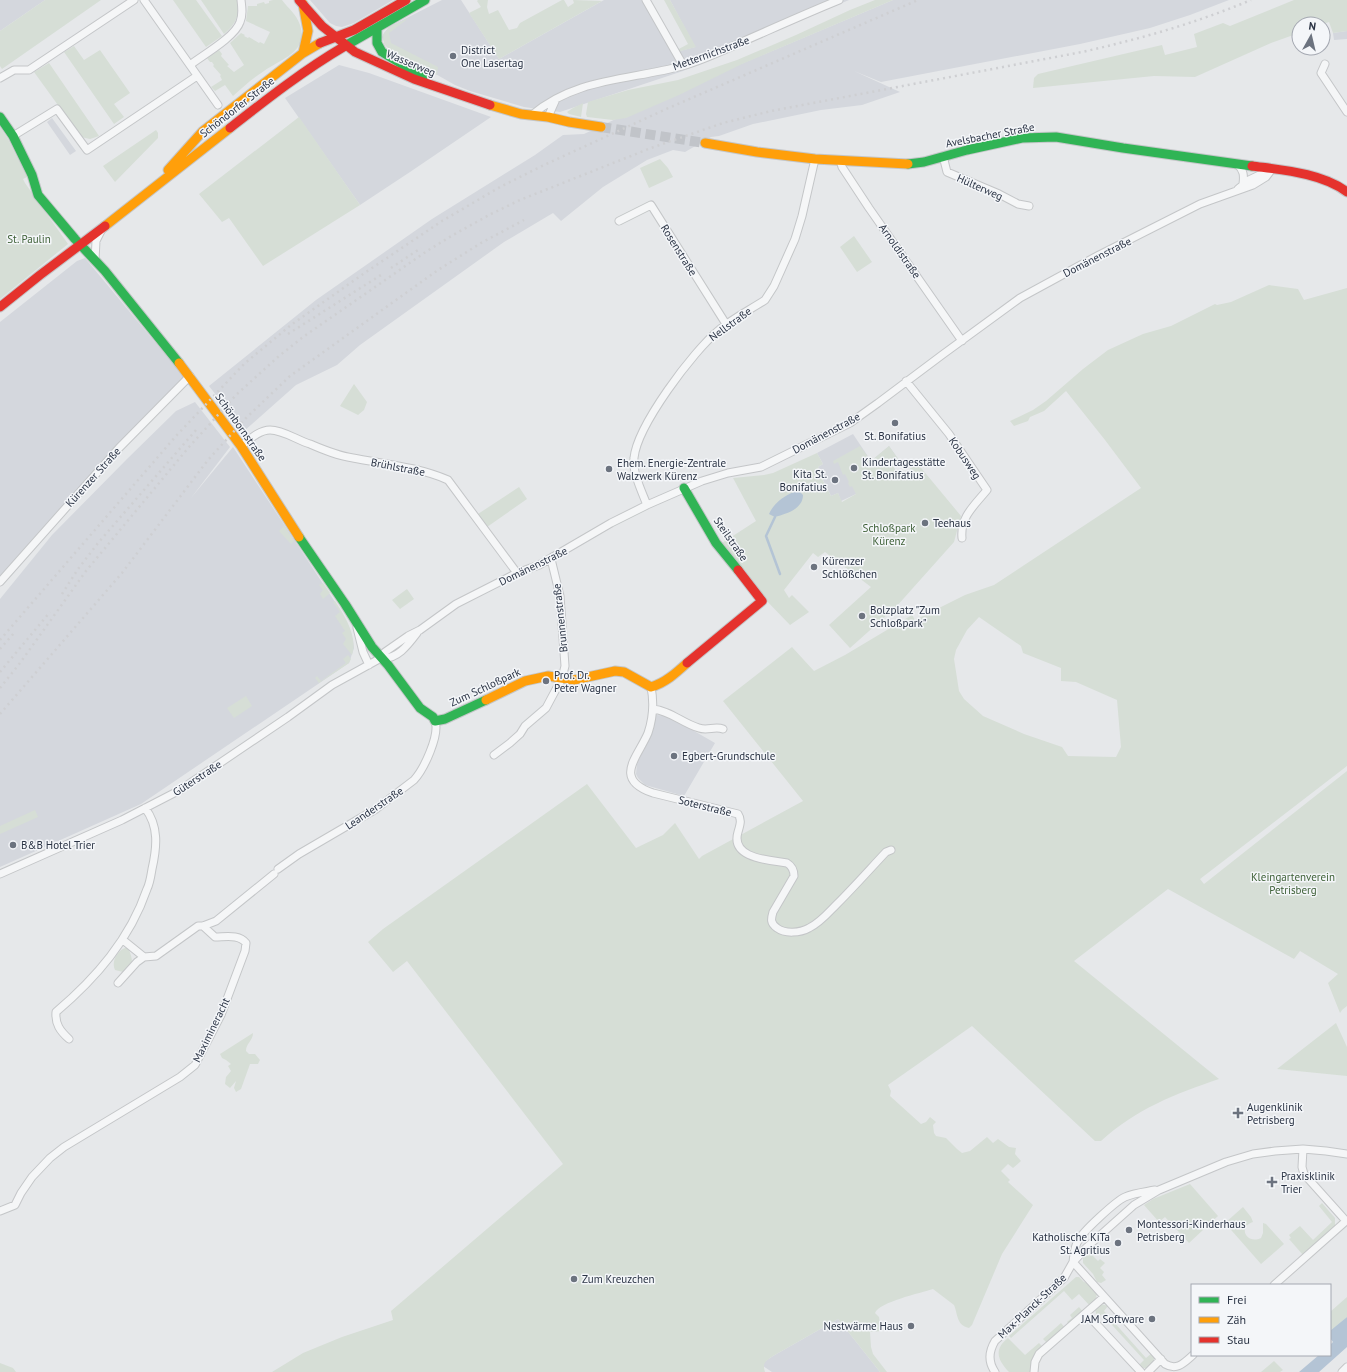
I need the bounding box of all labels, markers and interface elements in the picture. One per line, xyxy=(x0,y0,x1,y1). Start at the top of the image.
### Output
north arrow xyxy=(1291,16,1331,56)
text: N xyxy=(1308,19,1317,34)
street label: Metternichstraße xyxy=(671,33,752,73)
place label: District One Lasertag xyxy=(461,43,523,70)
street label: Wasserweg xyxy=(384,46,438,80)
marker: District One Lasertag xyxy=(448,51,458,61)
street label: Schöndorfer Straße xyxy=(197,73,277,140)
street label: Avelsbacher Straße xyxy=(944,119,1036,150)
street label: Hülterweg xyxy=(955,171,1005,203)
street label: Arnoldistraße xyxy=(876,221,924,281)
street label: Rosenstraße xyxy=(658,222,700,279)
park label: St. Paulin xyxy=(7,232,51,246)
street label: Domänenstraße xyxy=(1061,234,1134,280)
street label: Nellstraße xyxy=(706,304,754,344)
street label: Schönbornstraße xyxy=(212,390,270,464)
street label: Domänenstraße xyxy=(790,409,863,457)
marker: St. Bonifatius xyxy=(890,418,900,428)
place label: St. Bonifatius xyxy=(864,429,926,443)
street label: Kobusweg xyxy=(946,434,984,482)
street label: Kürenzer Straße xyxy=(62,444,124,510)
street label: Brühlstraße xyxy=(370,455,427,479)
place label: Kindertagesstätte St. Bonifatius xyxy=(862,455,946,482)
place label: Ehem. Energie-Zentrale Walzwerk Kürenz xyxy=(617,456,727,483)
marker: Kindertagesstätte St. Bonifatius xyxy=(849,463,859,473)
marker: Ehem. Energie-Zentrale Walzwerk Kürenz xyxy=(604,464,614,474)
place label: Kita St. Bonifatius xyxy=(780,467,827,494)
marker: Kita St. Bonifatius xyxy=(830,475,840,485)
street label: Steilstraße xyxy=(711,514,752,564)
place label: Teehaus xyxy=(933,516,971,530)
marker: Teehaus xyxy=(920,518,930,528)
park label: Schloßpark Kürenz xyxy=(863,521,916,548)
street label: Domänenstraße xyxy=(496,543,570,589)
place label: Kürenzer Schlößchen xyxy=(822,554,877,581)
marker: Kürenzer Schlößchen xyxy=(809,562,819,572)
street label: Brunnenstraße xyxy=(549,582,571,653)
place label: Bolzplatz "Zum Schloßpark" xyxy=(870,603,940,630)
marker: Bolzplatz "Zum Schloßpark" xyxy=(857,611,867,621)
street label: Zum Schloßpark xyxy=(447,664,523,709)
place label: Prof. Dr. Peter Wagner xyxy=(554,668,617,695)
marker: Prof. Dr. Peter Wagner xyxy=(541,676,551,686)
place label: Egbert-Grundschule xyxy=(682,749,776,763)
marker: Egbert-Grundschule xyxy=(669,751,679,761)
street label: Güterstraße xyxy=(170,757,224,799)
street label: Leanderstraße xyxy=(342,783,406,833)
street label: Soterstraße xyxy=(677,793,733,819)
place label: B&B Hotel Trier xyxy=(21,838,95,852)
marker: B&B Hotel Trier xyxy=(8,840,18,850)
park label: Kleingartenverein Petrisberg xyxy=(1251,870,1335,897)
street label: Maximineracht xyxy=(189,995,233,1065)
place label: Augenklinik Petrisberg xyxy=(1247,1100,1303,1127)
marker: Augenklinik Petrisberg xyxy=(1232,1107,1244,1119)
place label: Praxisklinik Trier xyxy=(1281,1169,1336,1196)
marker: Praxisklinik Trier xyxy=(1266,1176,1278,1188)
place label: Montessori-Kinderhaus Petrisberg xyxy=(1137,1217,1246,1244)
marker: Montessori-Kinderhaus Petrisberg xyxy=(1124,1225,1134,1235)
place label: Katholische KiTa St. Agritius xyxy=(1032,1230,1110,1257)
marker: Katholische KiTa St. Agritius xyxy=(1113,1238,1123,1248)
street label: Max-Planck-Straße xyxy=(995,1270,1069,1341)
place label: Zum Kreuzchen xyxy=(582,1272,655,1286)
marker: Zum Kreuzchen xyxy=(569,1274,579,1284)
legend xyxy=(1191,1284,1331,1356)
text: Frei xyxy=(1227,1292,1247,1307)
place label: JAM Software xyxy=(1080,1312,1144,1326)
text: Zäh xyxy=(1227,1312,1246,1327)
marker: JAM Software xyxy=(1147,1314,1157,1324)
place label: Nestwärme Haus xyxy=(824,1319,903,1333)
marker: Nestwärme Haus xyxy=(906,1321,916,1331)
text: Stau xyxy=(1227,1332,1250,1347)

